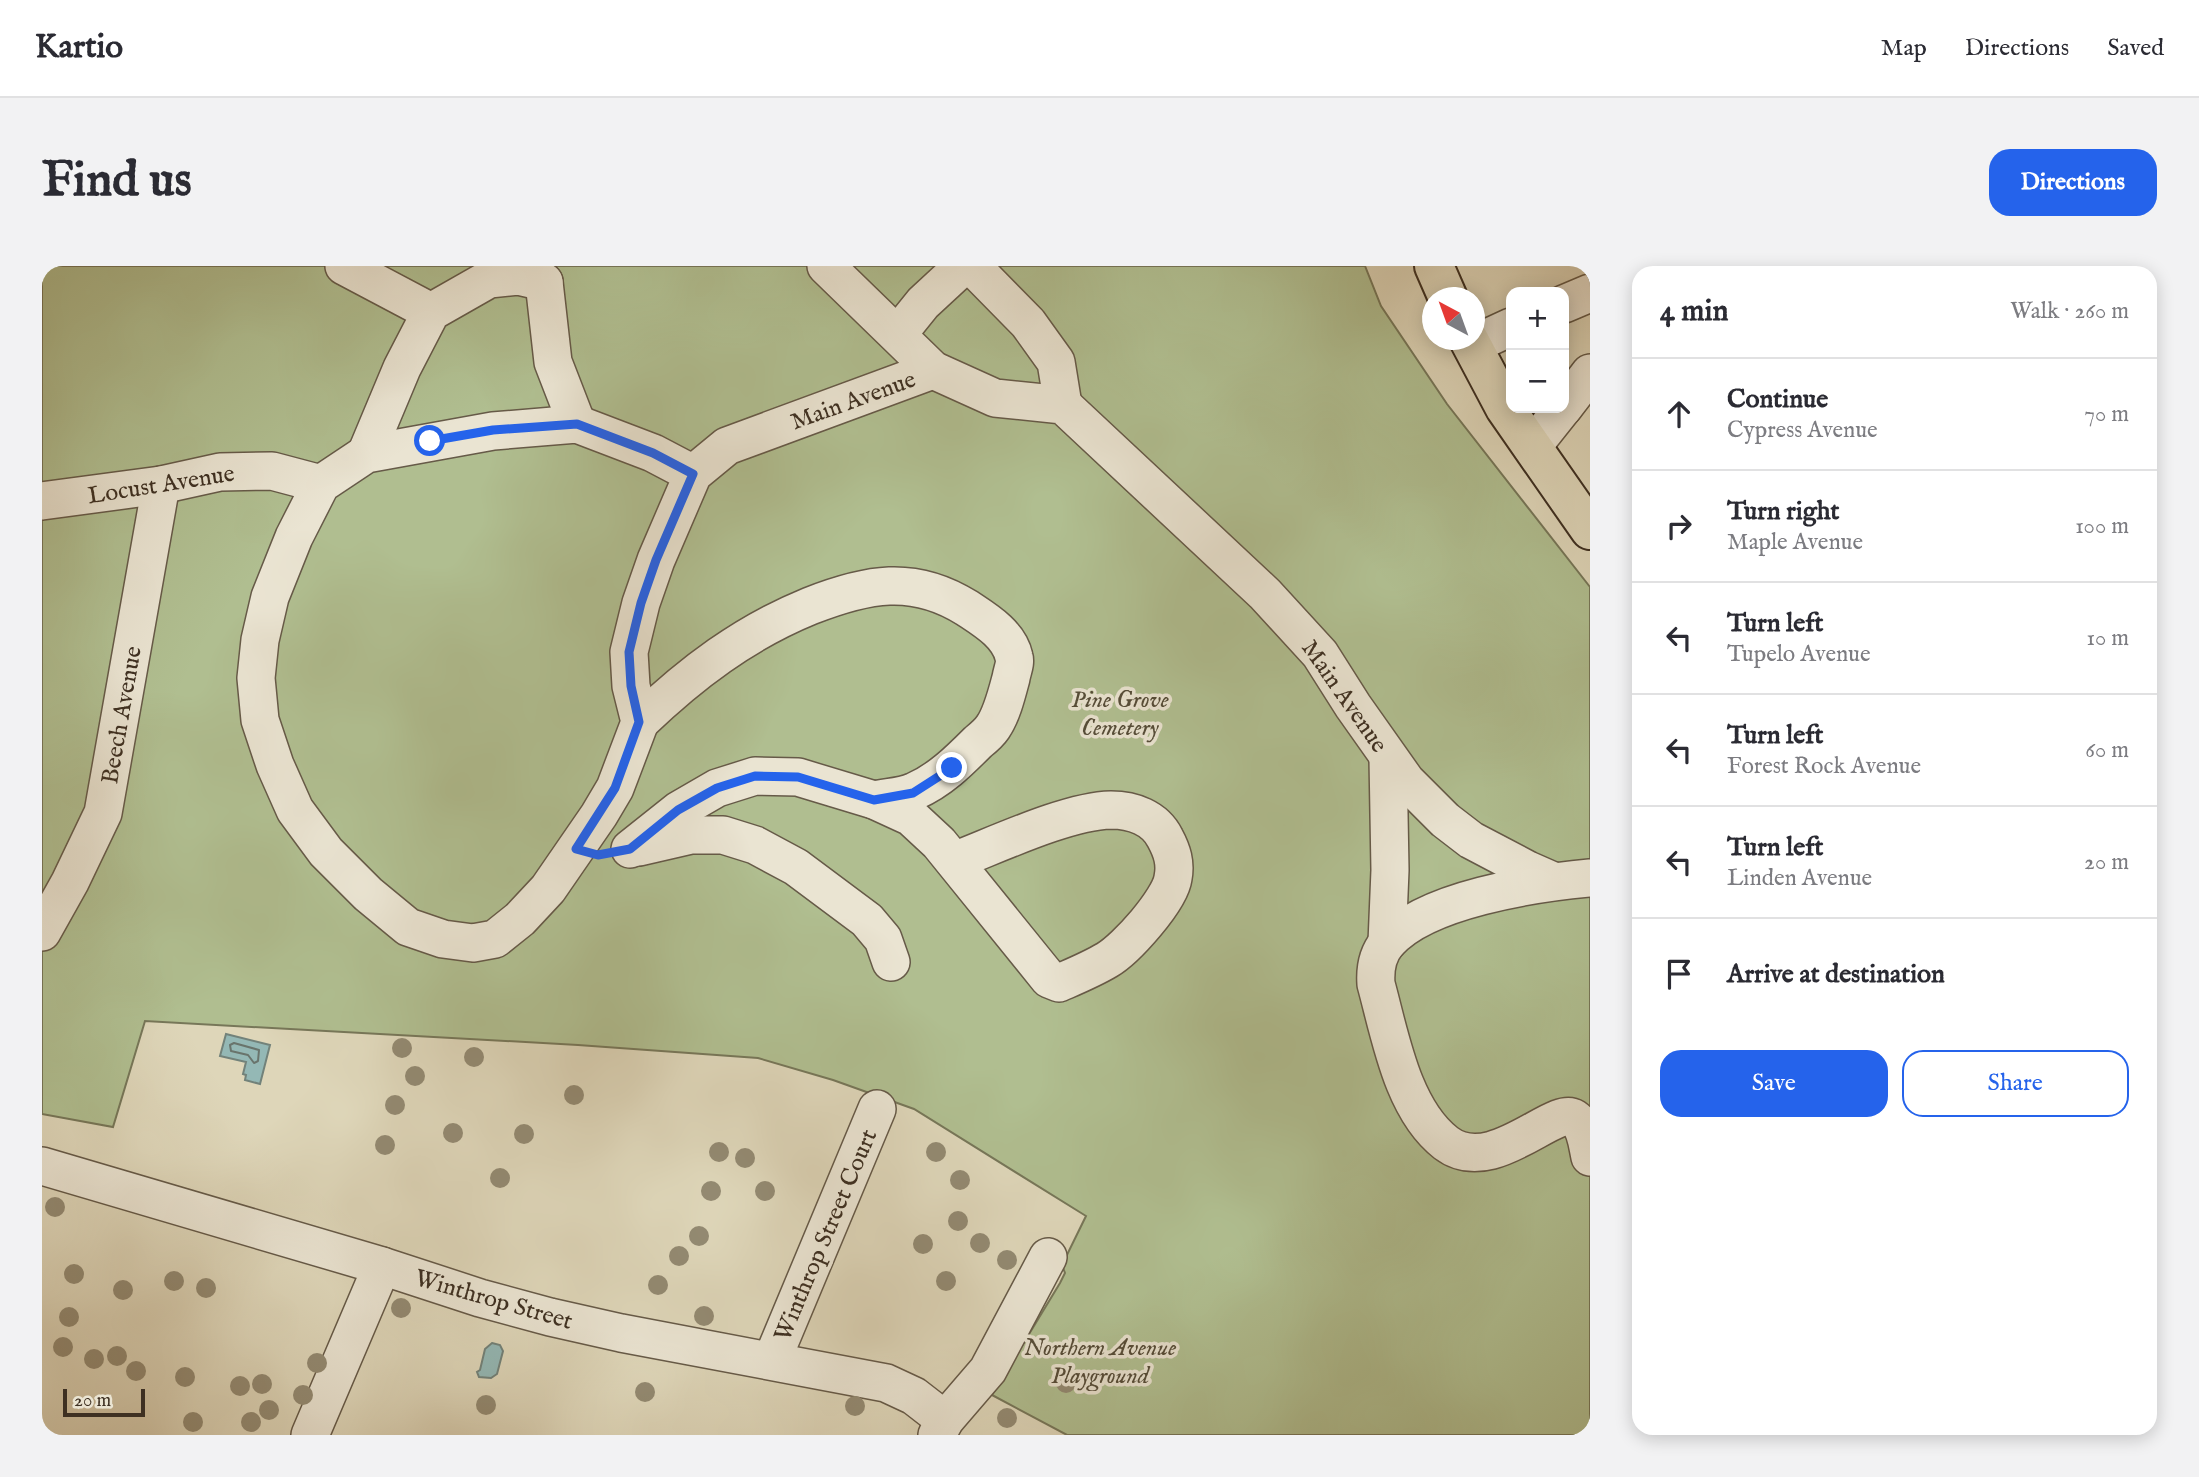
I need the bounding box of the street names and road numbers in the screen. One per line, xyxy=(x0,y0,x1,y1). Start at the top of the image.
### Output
street label: Main Avenue xyxy=(787,364,920,438)
street label: Locust Avenue xyxy=(86,459,237,512)
street label: Main Avenue xyxy=(1294,634,1394,759)
street label: Beech Avenue xyxy=(95,644,150,787)
street label: Winthrop Street Court xyxy=(768,1125,885,1346)
street label: Winthrop Street xyxy=(411,1263,576,1338)

